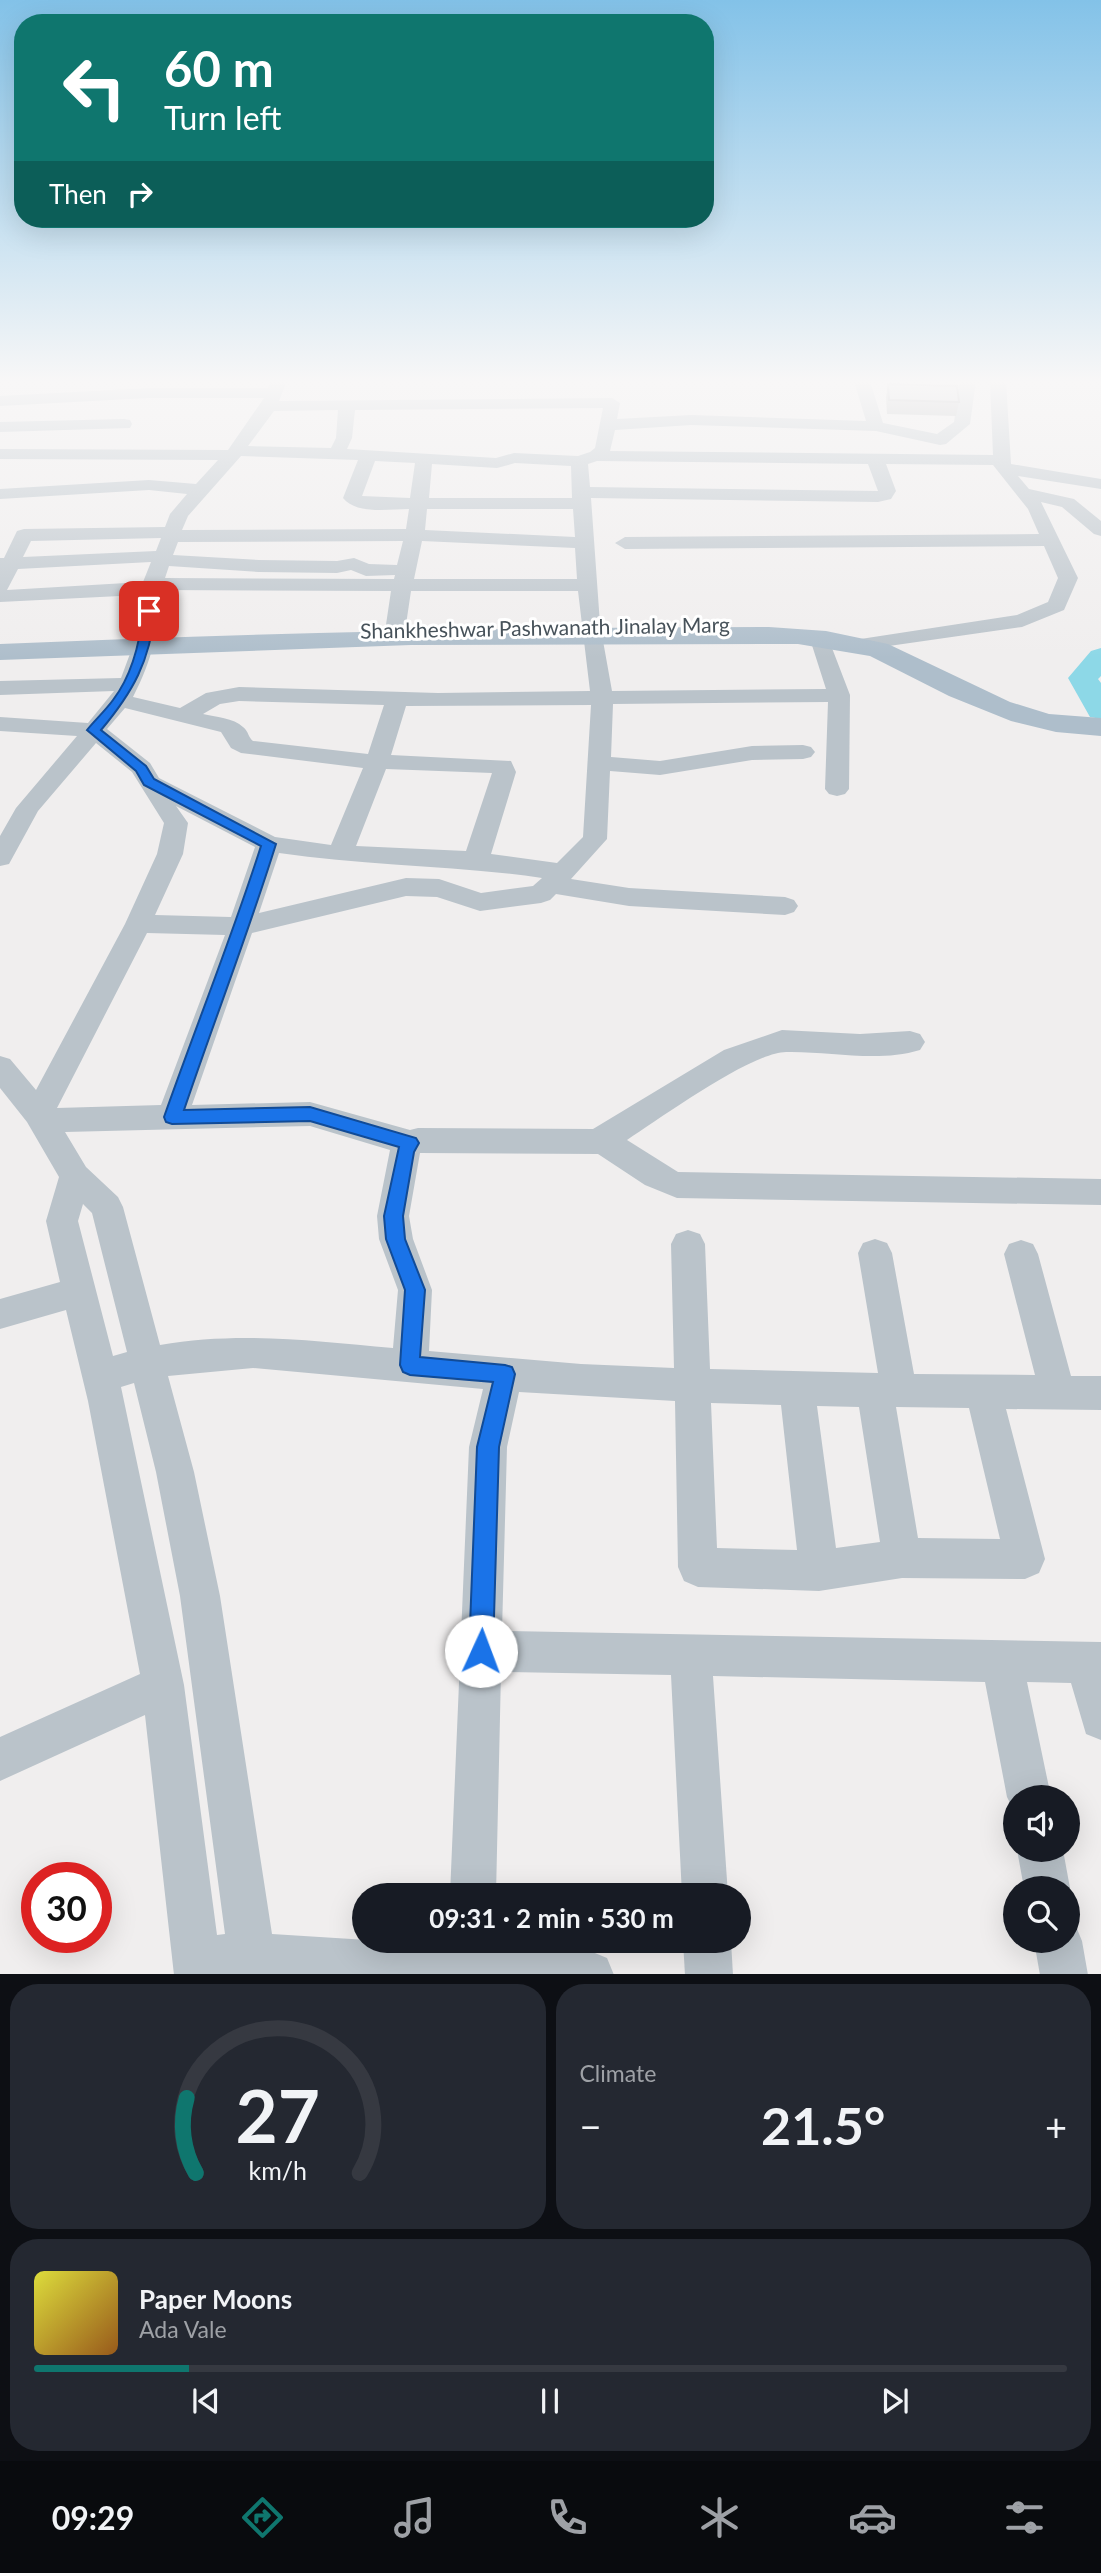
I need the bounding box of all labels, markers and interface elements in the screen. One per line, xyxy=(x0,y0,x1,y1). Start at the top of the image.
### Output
text: 60 m xyxy=(164,39,274,97)
icon: left xyxy=(49,42,140,133)
text: Turn left xyxy=(164,98,281,137)
icon: right xyxy=(121,175,159,213)
text: Then xyxy=(49,178,107,210)
pin xyxy=(119,581,179,641)
icon: arrive xyxy=(130,592,168,630)
street label: Shankheshwar Pashwanath Jinalay Marg xyxy=(360,611,730,643)
position arrow xyxy=(444,1614,518,1688)
map controls xyxy=(1003,1785,1080,1953)
button: sound xyxy=(1003,1785,1080,1862)
speed limit sign: 30 xyxy=(21,1862,112,1953)
button: search xyxy=(1003,1876,1080,1953)
text: 09:31 · 2 min · 530 m xyxy=(429,1902,674,1934)
text: Climate xyxy=(580,2059,656,2087)
text: 27 xyxy=(236,2071,320,2159)
text: 21.5° xyxy=(761,2094,885,2156)
text: − xyxy=(580,2103,602,2149)
text: + xyxy=(1045,2103,1067,2149)
text: km/h xyxy=(248,2154,307,2184)
text: Paper Moons xyxy=(139,2283,292,2315)
text: Ada Vale xyxy=(139,2315,227,2343)
icon: previous xyxy=(187,2382,225,2420)
icon: pause xyxy=(531,2382,569,2420)
icon: next xyxy=(876,2382,914,2420)
icon: directions xyxy=(238,2493,287,2542)
icon: music xyxy=(390,2493,439,2542)
icon: phone xyxy=(543,2493,592,2542)
icon: climate xyxy=(695,2493,744,2542)
icon: car xyxy=(848,2493,897,2542)
icon: filters xyxy=(1000,2493,1049,2542)
text: 09:29 xyxy=(52,2498,134,2537)

